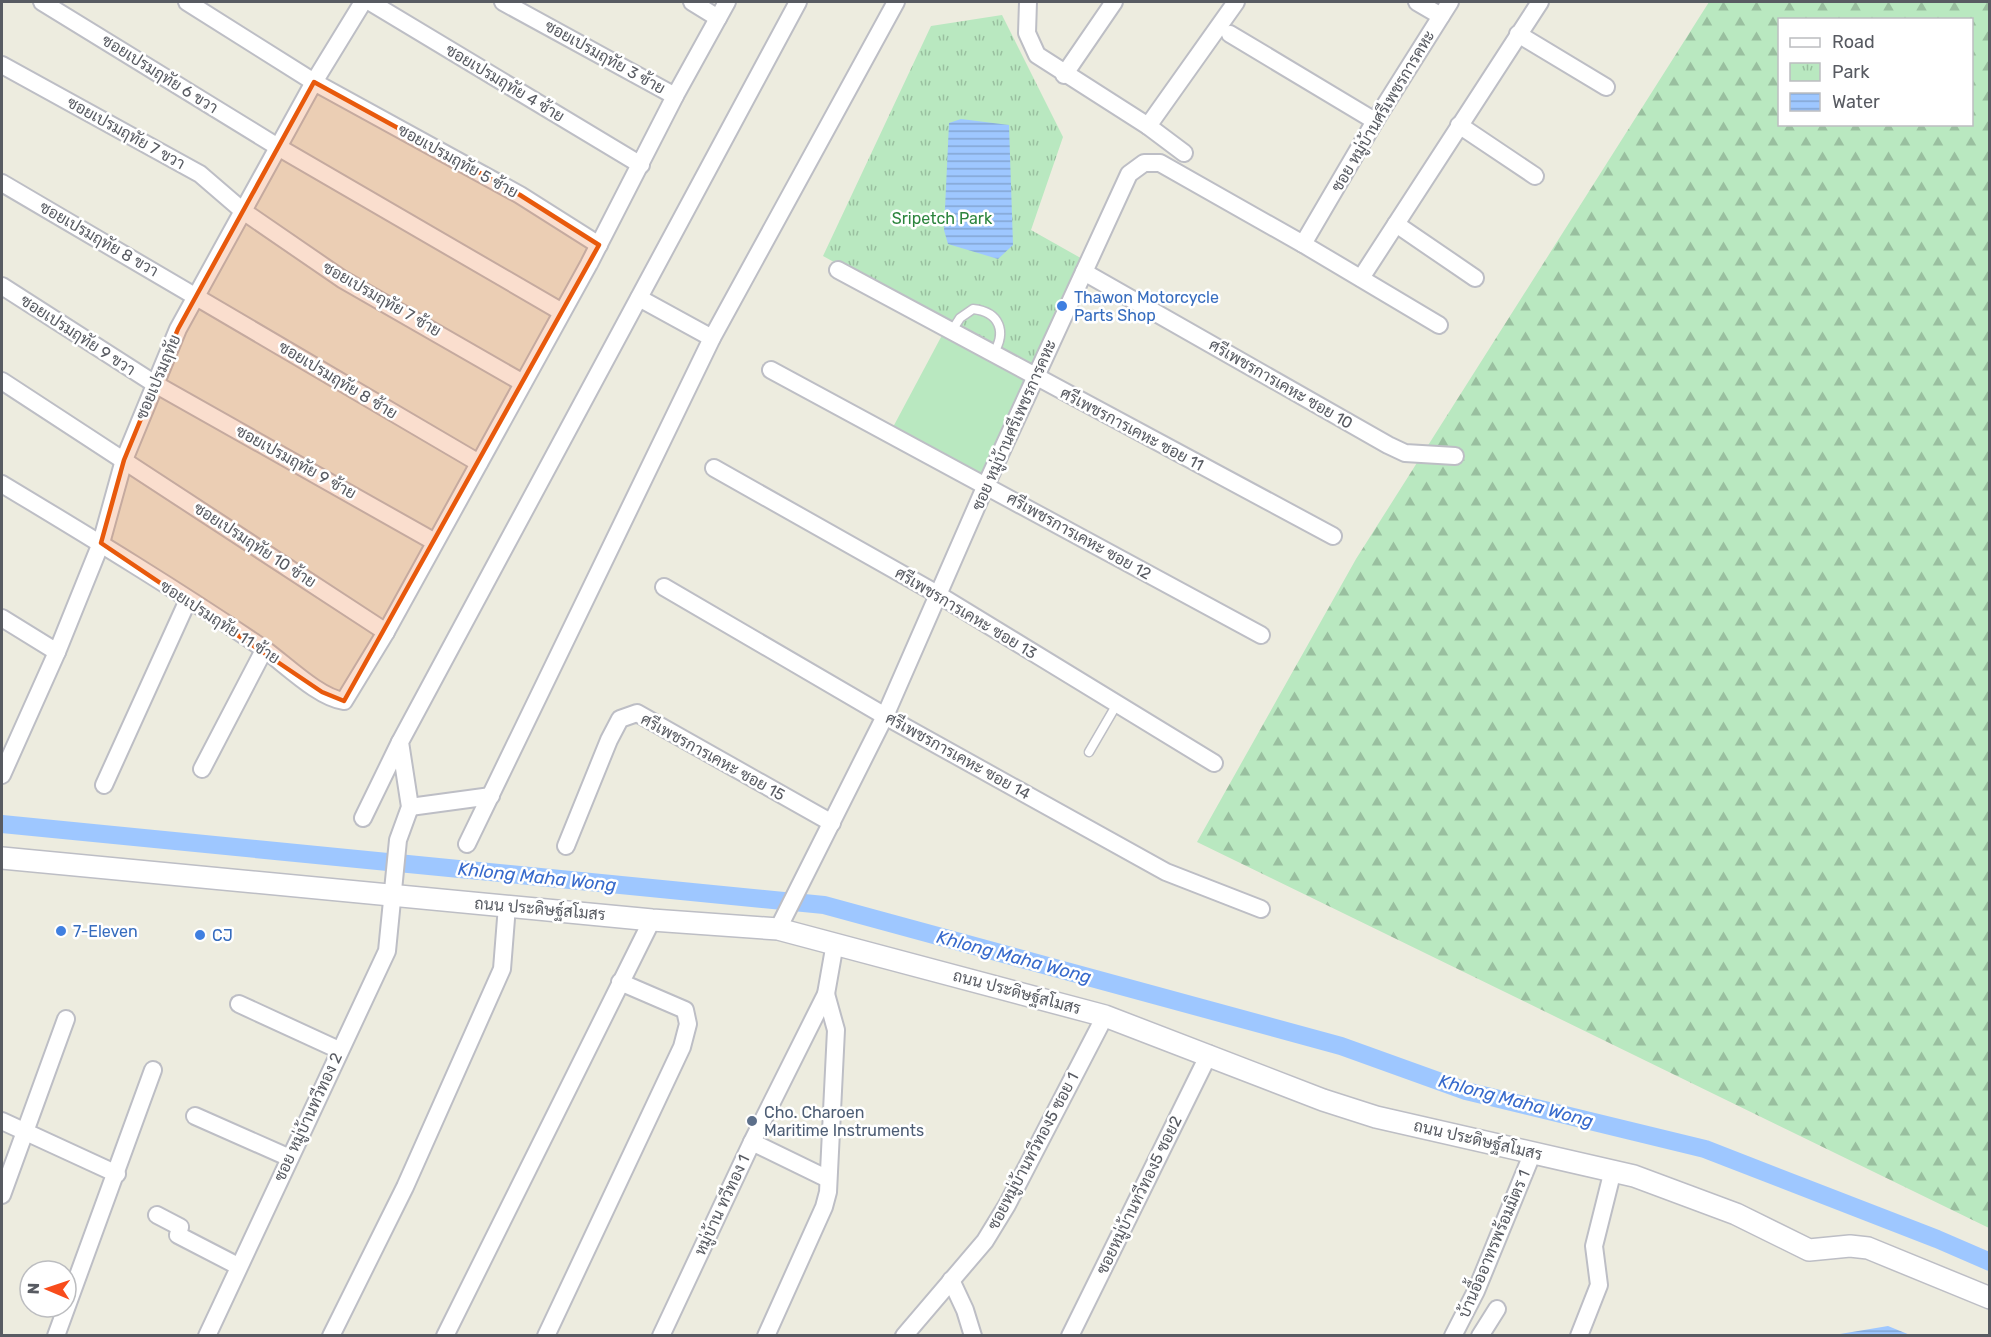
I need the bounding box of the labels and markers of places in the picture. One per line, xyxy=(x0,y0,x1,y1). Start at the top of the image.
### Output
place label: Thawon Motorcycle Parts Shop xyxy=(1074,288,1219,325)
marker: Thawon Motorcycle Parts Shop xyxy=(1055,299,1069,313)
place label: 7-Eleven xyxy=(73,922,138,941)
marker: 7-Eleven xyxy=(54,924,68,938)
place label: CJ xyxy=(212,926,233,945)
marker: CJ xyxy=(193,928,207,942)
place label: Cho. Charoen Maritime Instruments xyxy=(764,1103,924,1140)
marker: Cho. Charoen Maritime Instruments xyxy=(745,1114,759,1128)

